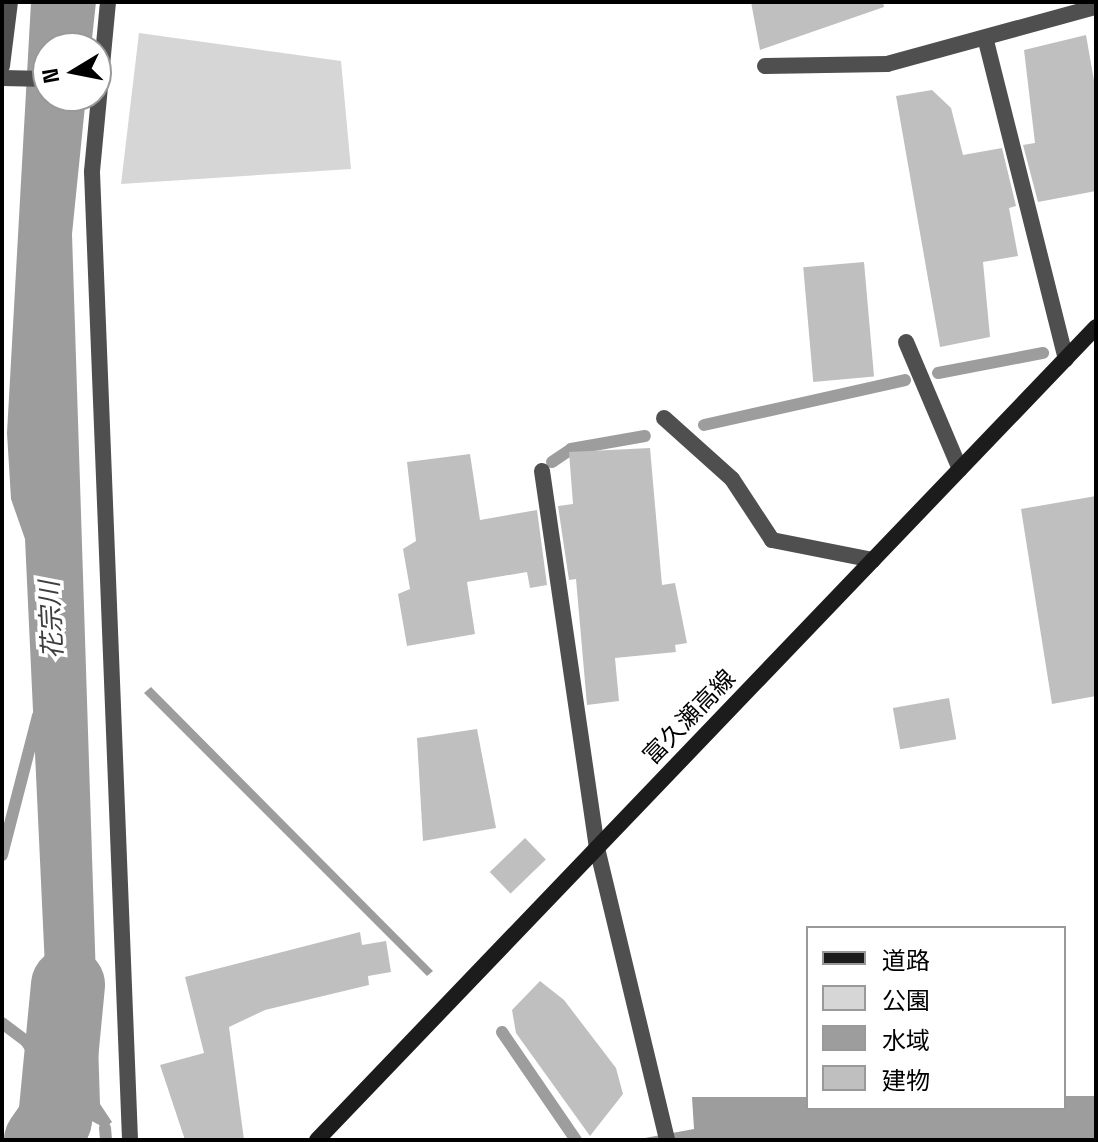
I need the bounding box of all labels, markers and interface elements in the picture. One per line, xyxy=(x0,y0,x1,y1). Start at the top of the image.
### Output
north arrow xyxy=(32,32,112,112)
text: N xyxy=(35,66,65,86)
water label: 花宗川 xyxy=(34,580,70,660)
street label: 富久瀬高線 xyxy=(637,664,741,770)
legend xyxy=(806,926,1066,1110)
text: 道路 xyxy=(882,945,930,976)
text: 公園 xyxy=(882,985,930,1016)
text: 水域 xyxy=(882,1025,930,1056)
text: 建物 xyxy=(882,1065,930,1096)

